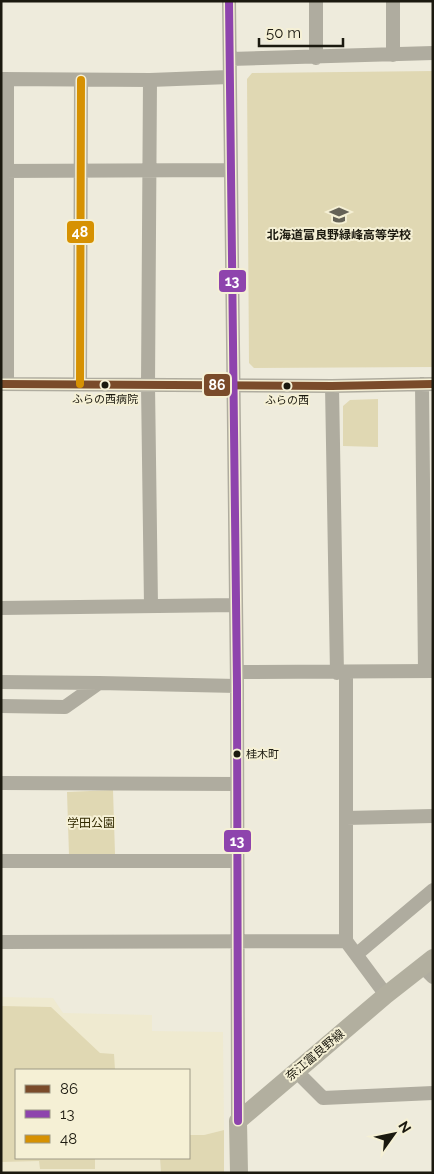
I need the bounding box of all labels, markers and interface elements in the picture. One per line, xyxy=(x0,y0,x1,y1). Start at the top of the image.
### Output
scale bar xyxy=(259,15,343,47)
text: 50 m xyxy=(266,24,301,42)
school or university icon: 北海道富良野緑峰高等学校 xyxy=(328,204,350,226)
line badge: 48 xyxy=(66,220,95,244)
text: 48 xyxy=(72,224,88,240)
place label: 北海道富良野緑峰高等学校 xyxy=(267,228,411,242)
line badge: 13 xyxy=(218,269,247,293)
text: 13 xyxy=(225,273,240,289)
line badge: 86 xyxy=(203,373,231,397)
text: 86 xyxy=(209,377,225,393)
marker: ふらの西病院 xyxy=(100,380,110,390)
marker: ふらの西 xyxy=(282,381,292,391)
place label: ふらの西病院 xyxy=(72,393,138,406)
place label: ふらの西 xyxy=(265,394,309,407)
place label: 桂木町 xyxy=(246,748,279,761)
marker: 桂木町 xyxy=(232,749,242,759)
park label: 学田公園 xyxy=(67,816,115,830)
line badge: 13 xyxy=(223,829,252,853)
text: 13 xyxy=(230,833,245,849)
street label: 奈江富良野線 xyxy=(283,1026,347,1084)
legend xyxy=(15,1069,190,1159)
text: 86 xyxy=(60,1080,78,1098)
text: 13 xyxy=(60,1105,74,1123)
north arrow xyxy=(369,1109,419,1159)
text: N xyxy=(395,1118,415,1136)
text: 48 xyxy=(60,1130,77,1148)

